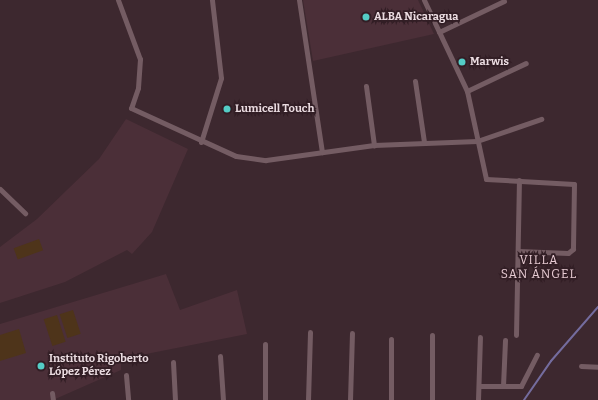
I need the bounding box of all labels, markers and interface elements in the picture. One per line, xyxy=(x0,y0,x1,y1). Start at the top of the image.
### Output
place label: ALBA Nicaragua xyxy=(374,10,458,24)
marker: ALBA Nicaragua xyxy=(361,12,371,22)
place label: Marwis xyxy=(470,55,509,69)
marker: Marwis xyxy=(457,57,467,67)
place label: Lumicell Touch xyxy=(235,102,314,116)
marker: Lumicell Touch xyxy=(222,104,232,114)
district label: VILLA SAN ÁNGEL xyxy=(501,254,577,282)
place label: Instituto Rigoberto López Pérez xyxy=(49,353,149,379)
marker: Instituto Rigoberto López Pérez xyxy=(36,361,46,371)

